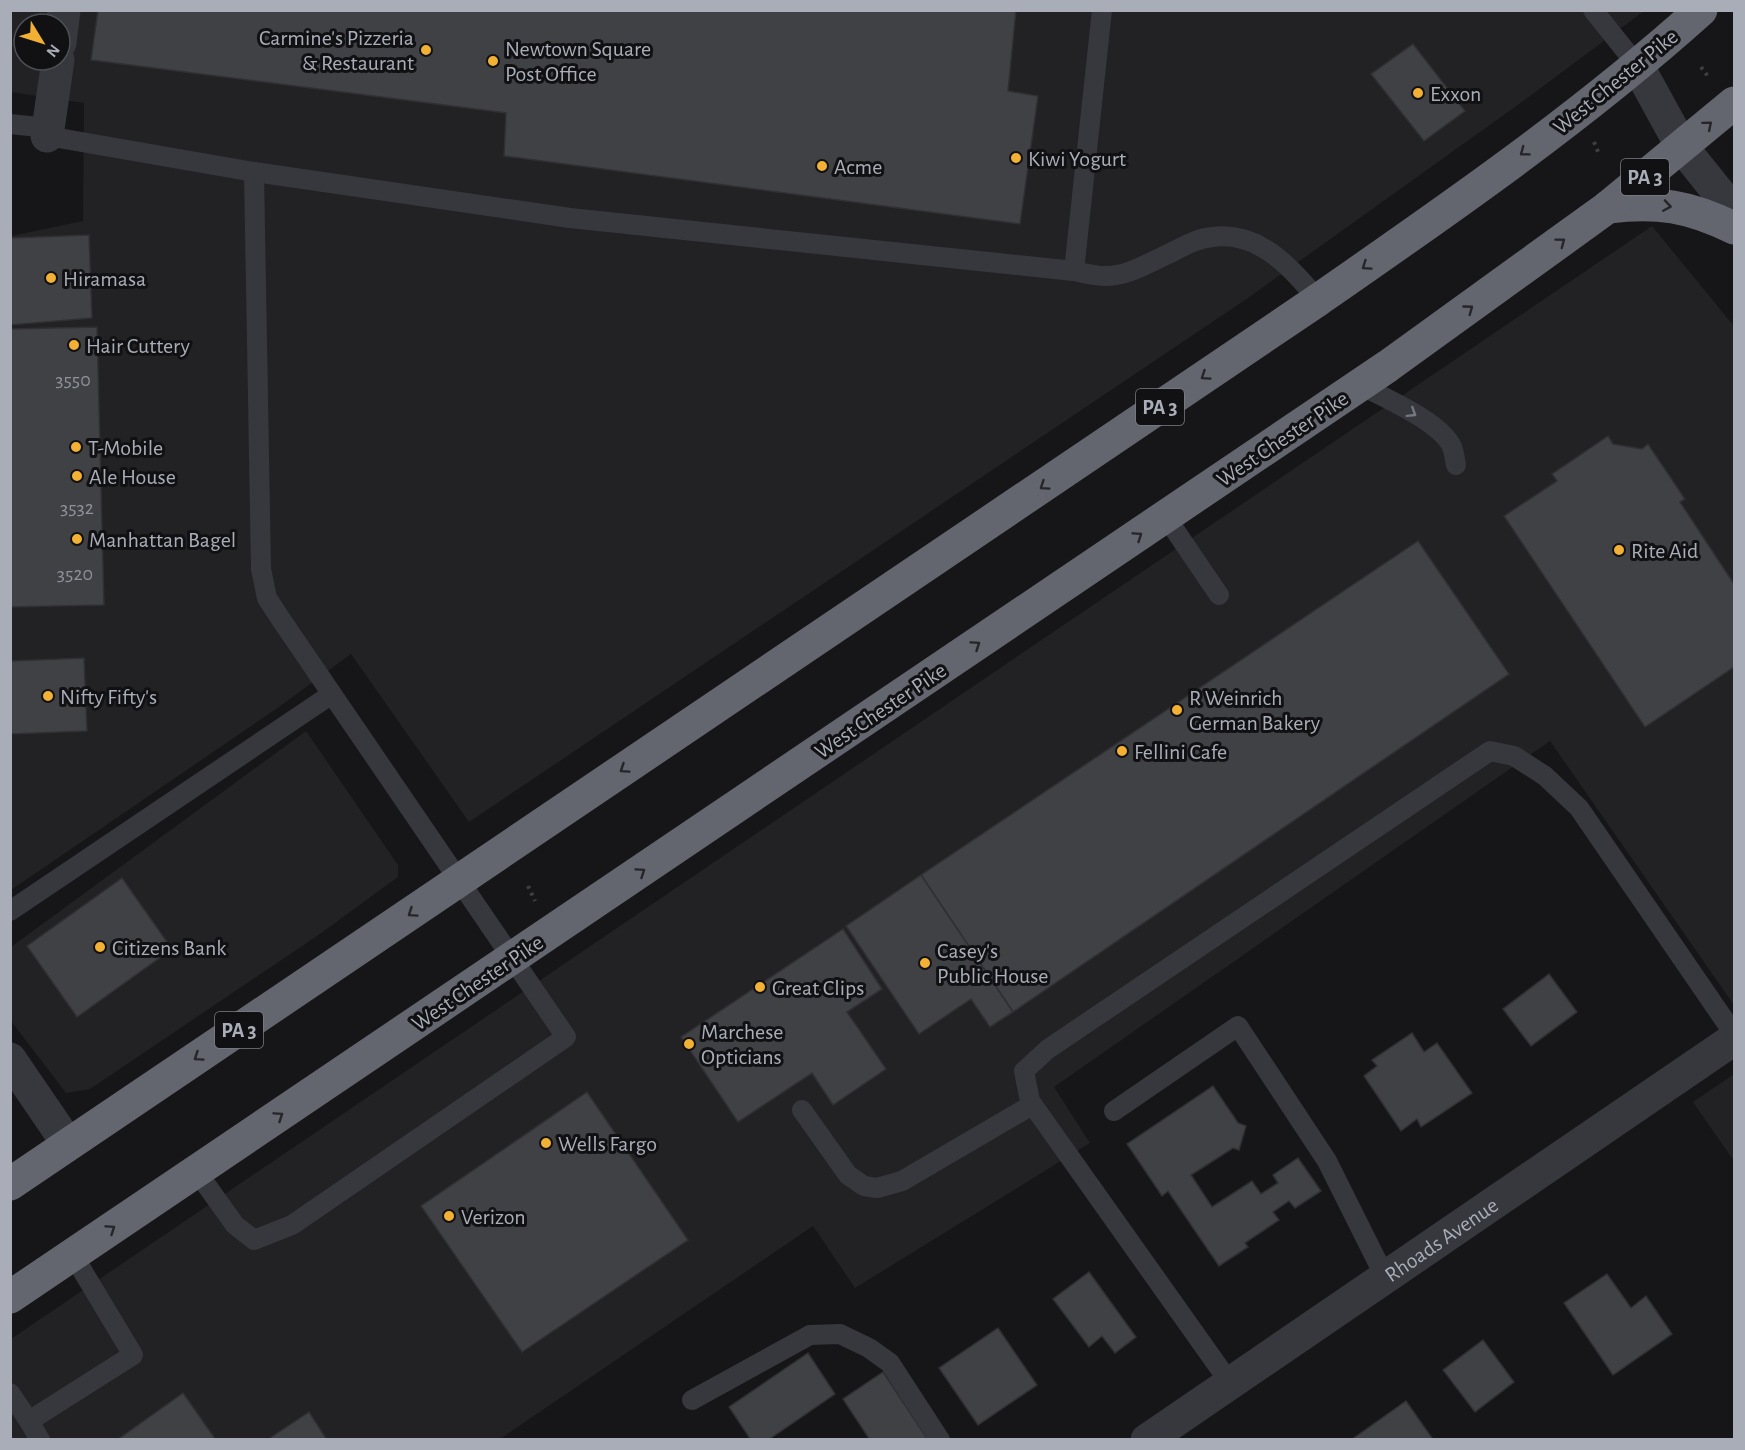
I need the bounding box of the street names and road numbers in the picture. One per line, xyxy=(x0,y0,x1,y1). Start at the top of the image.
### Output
street label: West Chester Pike xyxy=(1549,25,1682,138)
road number: PA 3 xyxy=(1621,159,1669,195)
street label: West Chester Pike xyxy=(1213,387,1352,491)
road number: PA 3 xyxy=(1136,389,1184,425)
street label: West Chester Pike xyxy=(811,659,950,763)
street label: West Chester Pike xyxy=(408,931,547,1035)
road number: PA 3 xyxy=(215,1012,263,1048)
street label: Rhoads Avenue xyxy=(1381,1194,1502,1286)

